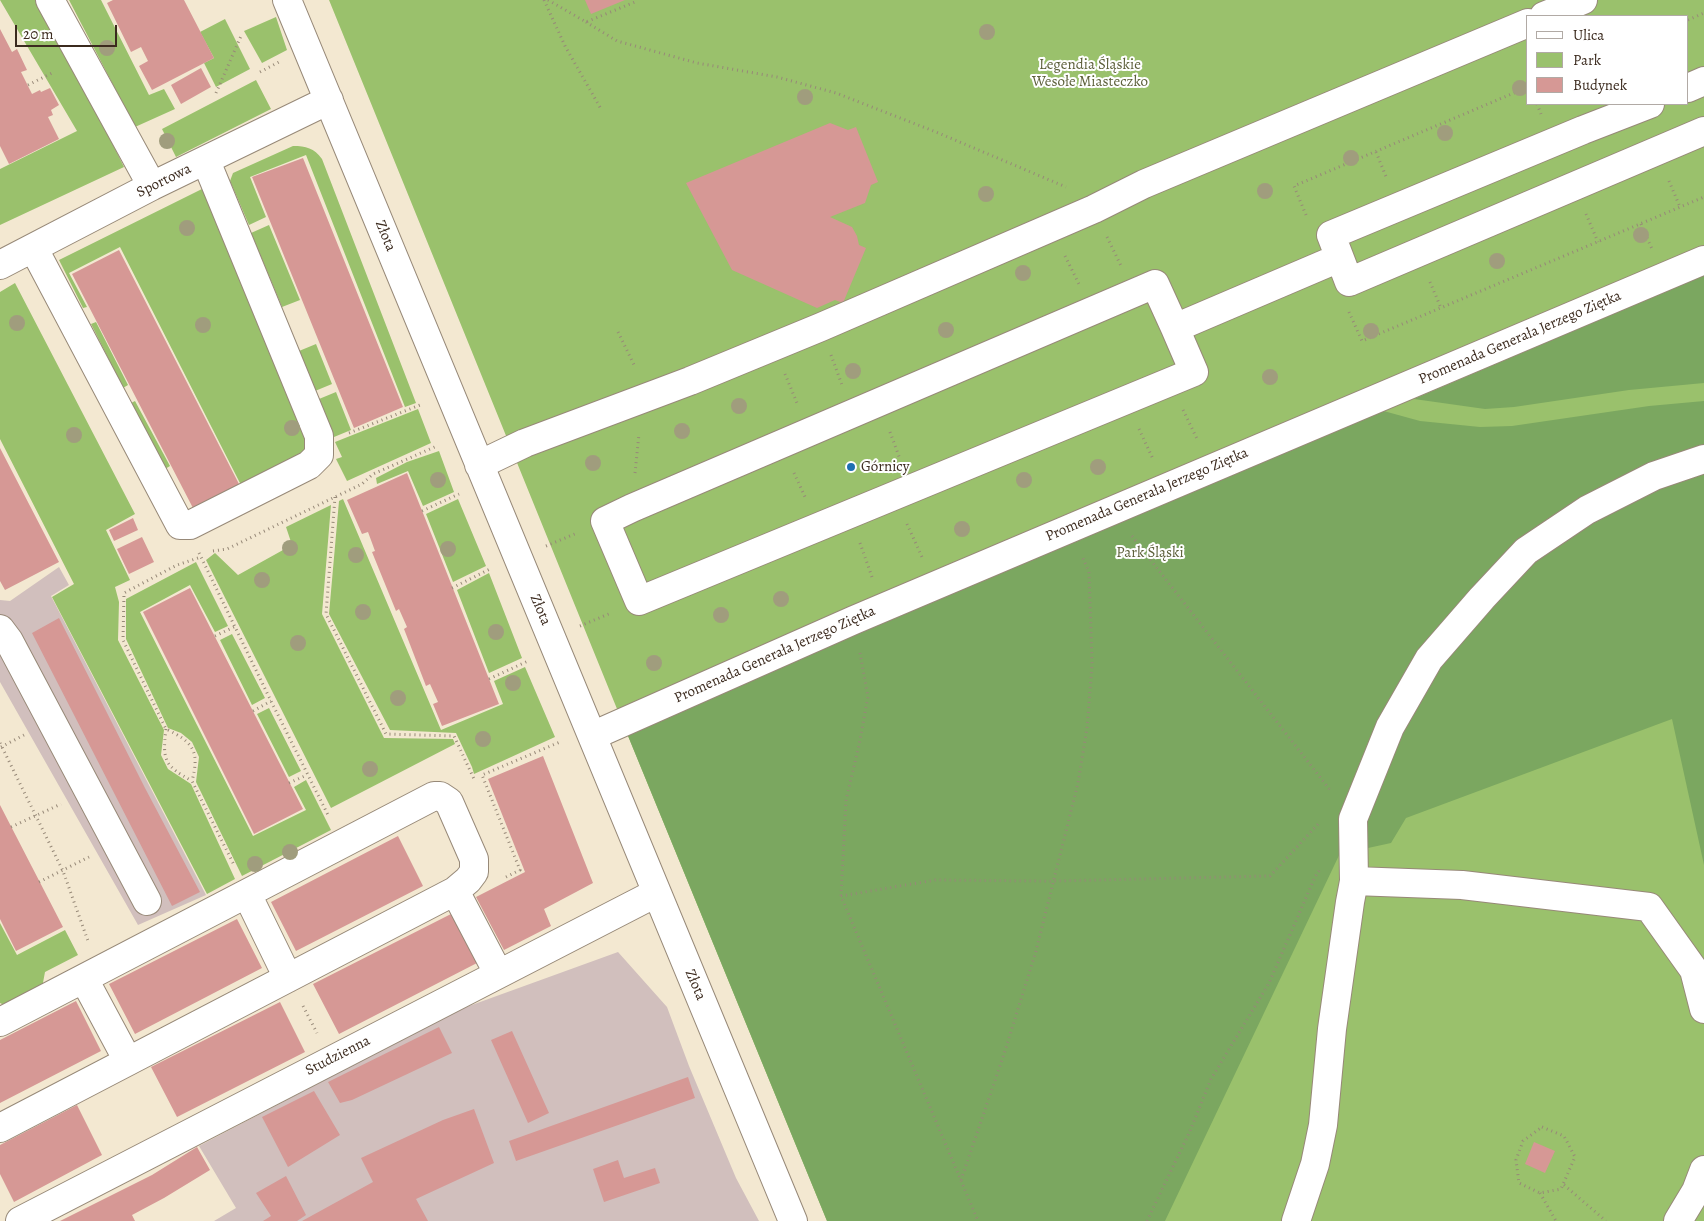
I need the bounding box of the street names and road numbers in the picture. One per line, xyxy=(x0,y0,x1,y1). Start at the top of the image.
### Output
street label: Sportowa xyxy=(134,160,194,202)
street label: Złota xyxy=(371,218,399,254)
street label: Promenada Generała Jerzego Ziętka xyxy=(1416,287,1624,389)
street label: Promenada Generała Jerzego Ziętka xyxy=(1043,444,1251,546)
street label: Złota xyxy=(525,592,555,628)
street label: Promenada Generała Jerzego Ziętka xyxy=(672,602,878,708)
street label: Złota xyxy=(680,967,710,1003)
street label: Studzienna xyxy=(303,1032,373,1080)

